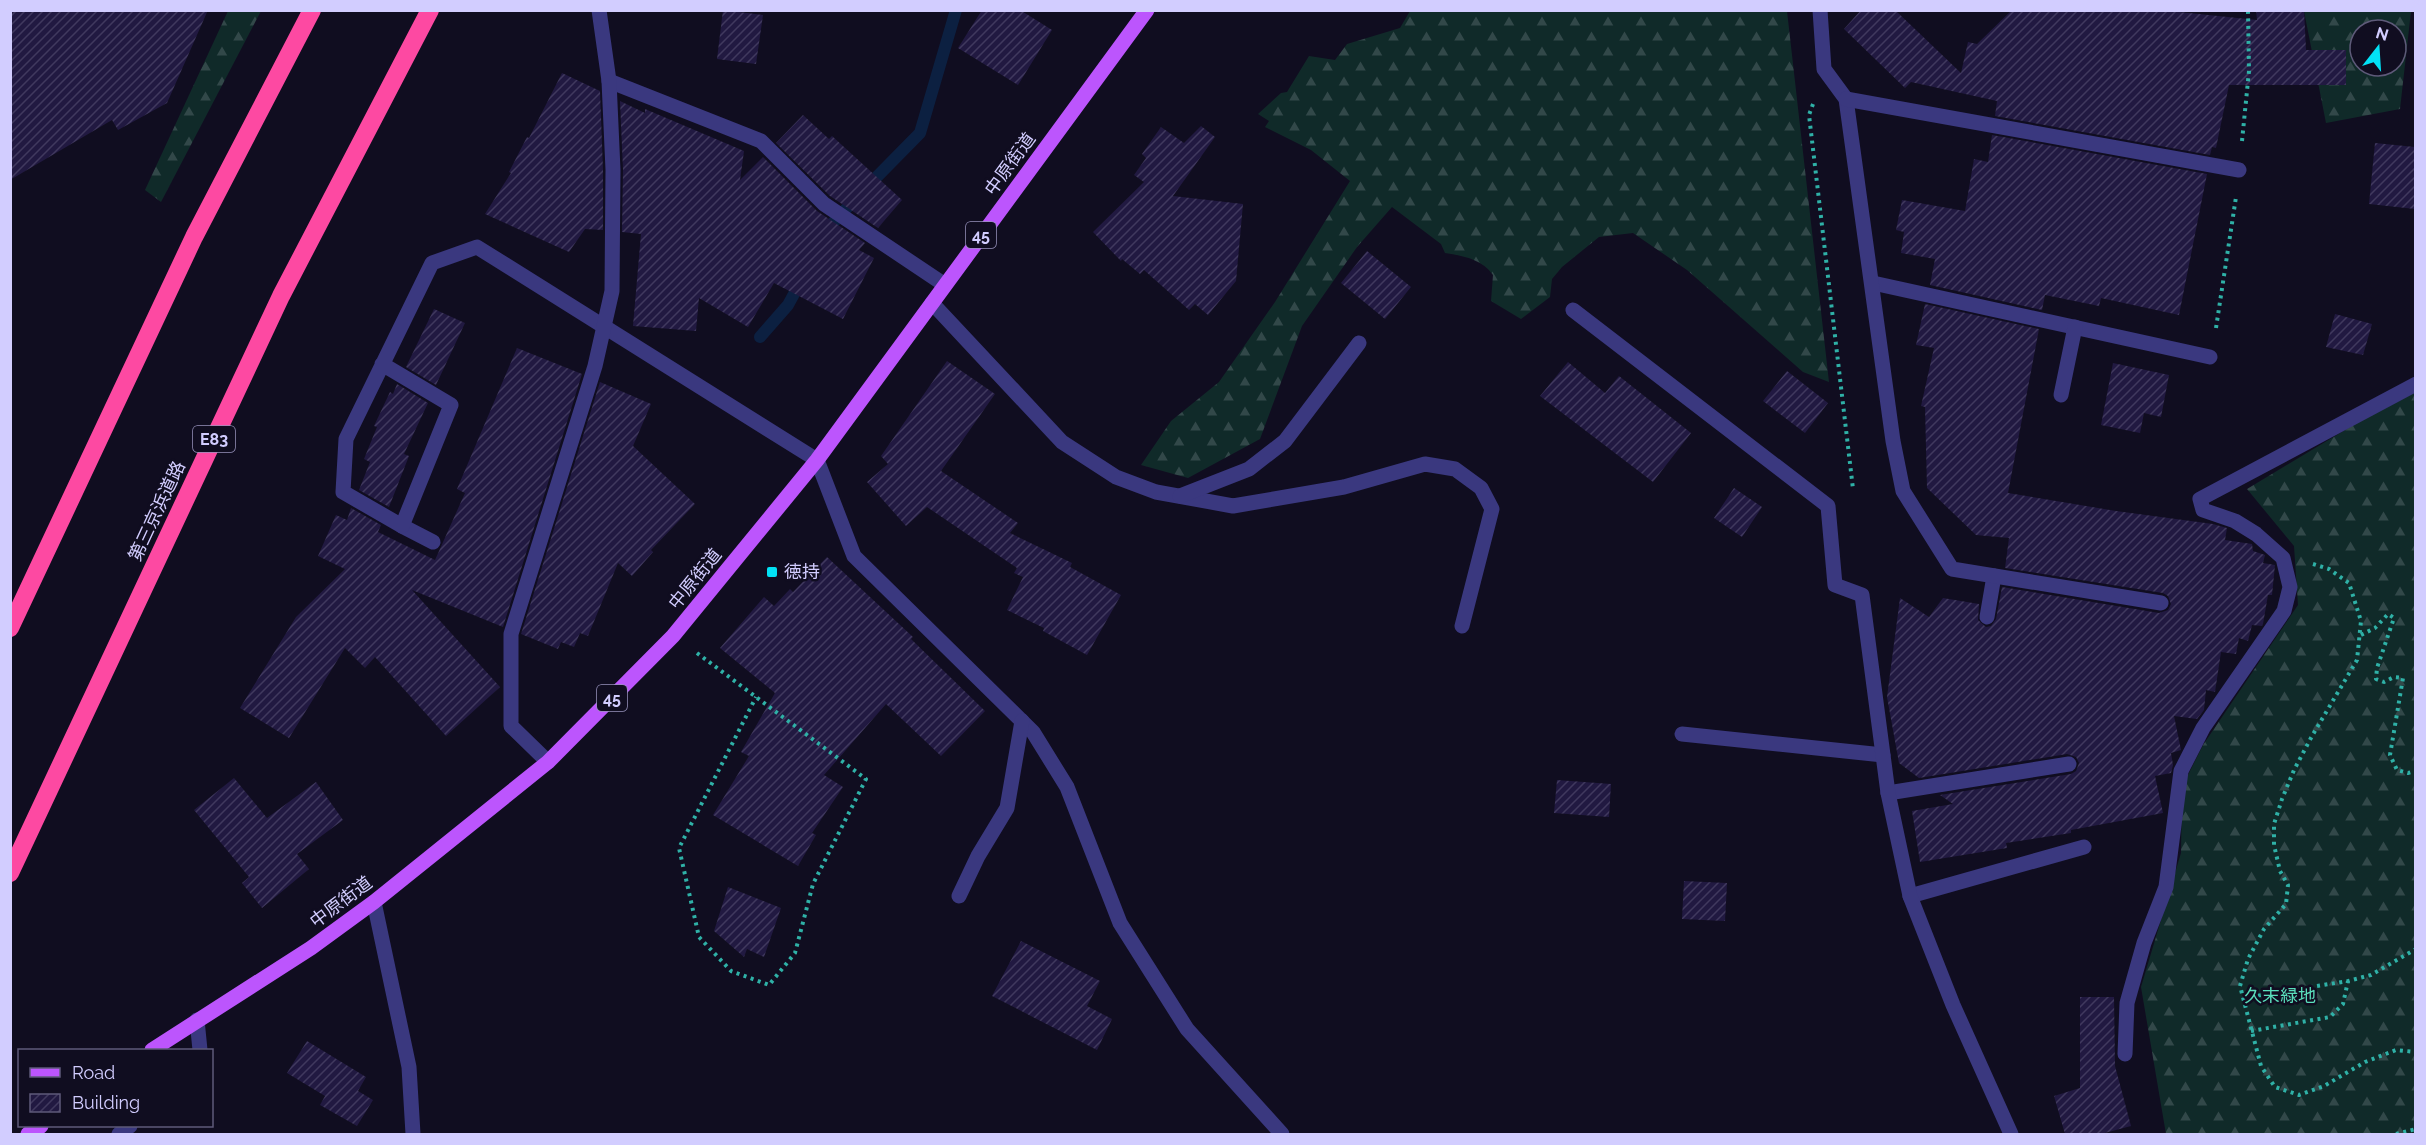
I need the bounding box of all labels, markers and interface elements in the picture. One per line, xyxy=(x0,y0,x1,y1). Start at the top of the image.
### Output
north arrow xyxy=(2348,18,2408,78)
text: N xyxy=(2374,23,2391,45)
street label: 中原街道 xyxy=(980,128,1039,199)
road number: 45 xyxy=(966,222,996,248)
road number: E83 xyxy=(193,426,235,452)
street label: 第三京浜道路 xyxy=(124,457,189,564)
street label: 中原街道 xyxy=(664,544,725,613)
place label: 徳持 xyxy=(784,561,820,582)
marker: 徳持 xyxy=(765,565,779,579)
road number: 45 xyxy=(597,685,627,711)
street label: 中原街道 xyxy=(306,872,376,932)
park label: 久末緑地 xyxy=(2244,985,2316,1006)
legend xyxy=(18,1049,213,1127)
text: Road xyxy=(72,1062,115,1083)
text: Building xyxy=(72,1092,140,1113)

